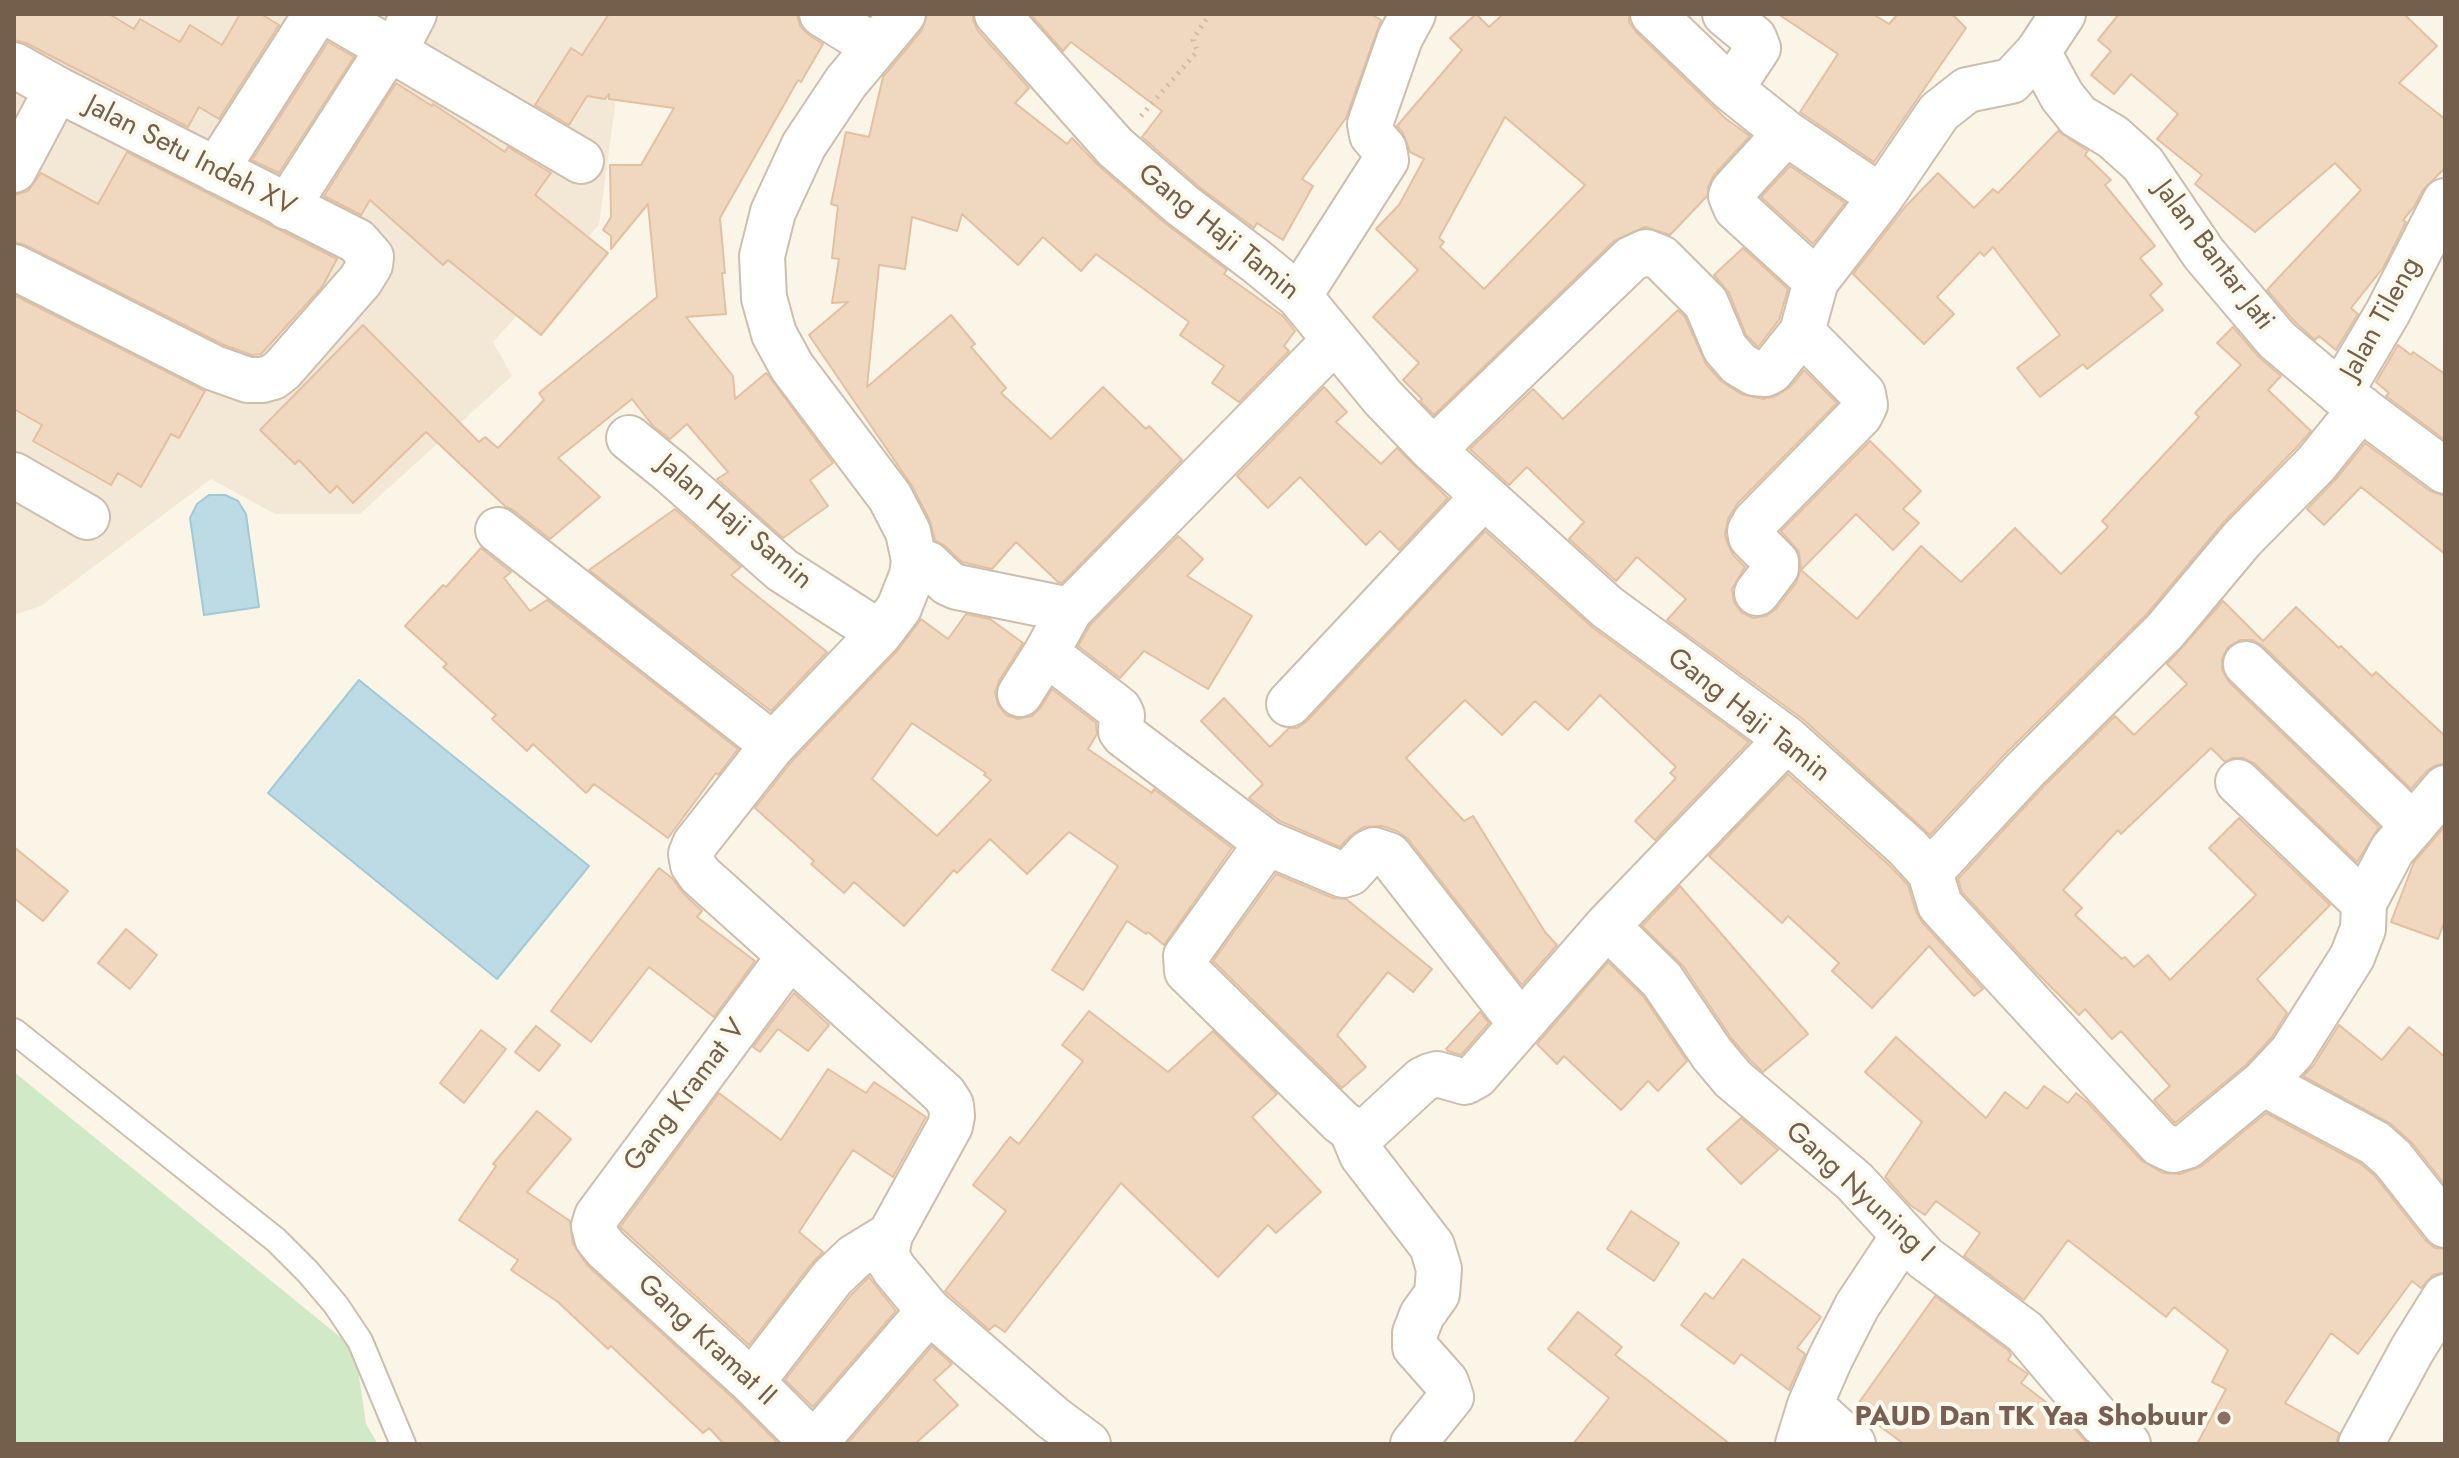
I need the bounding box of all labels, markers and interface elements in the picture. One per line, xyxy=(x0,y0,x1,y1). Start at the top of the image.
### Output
street label: Jalan Setu Indah XV xyxy=(79,89,301,225)
street label: Gang Haji Tamin xyxy=(1131,158,1305,308)
street label: Jalan Bantar Jati xyxy=(2146,174,2280,338)
street label: Jalan Tileng xyxy=(2335,252,2429,386)
street label: Jalan Haji Samin xyxy=(650,448,818,598)
street label: Gang Haji Tamin xyxy=(1660,642,1836,790)
street label: Gang Kramat V xyxy=(618,1013,754,1179)
street label: Gang Nyuning I xyxy=(1778,1116,1940,1270)
street label: Gang Kramat II xyxy=(630,1268,782,1414)
place label: PAUD Dan TK Yaa Shobuur xyxy=(1854,1401,2208,1435)
marker: PAUD Dan TK Yaa Shobuur xyxy=(2215,1409,2233,1427)

